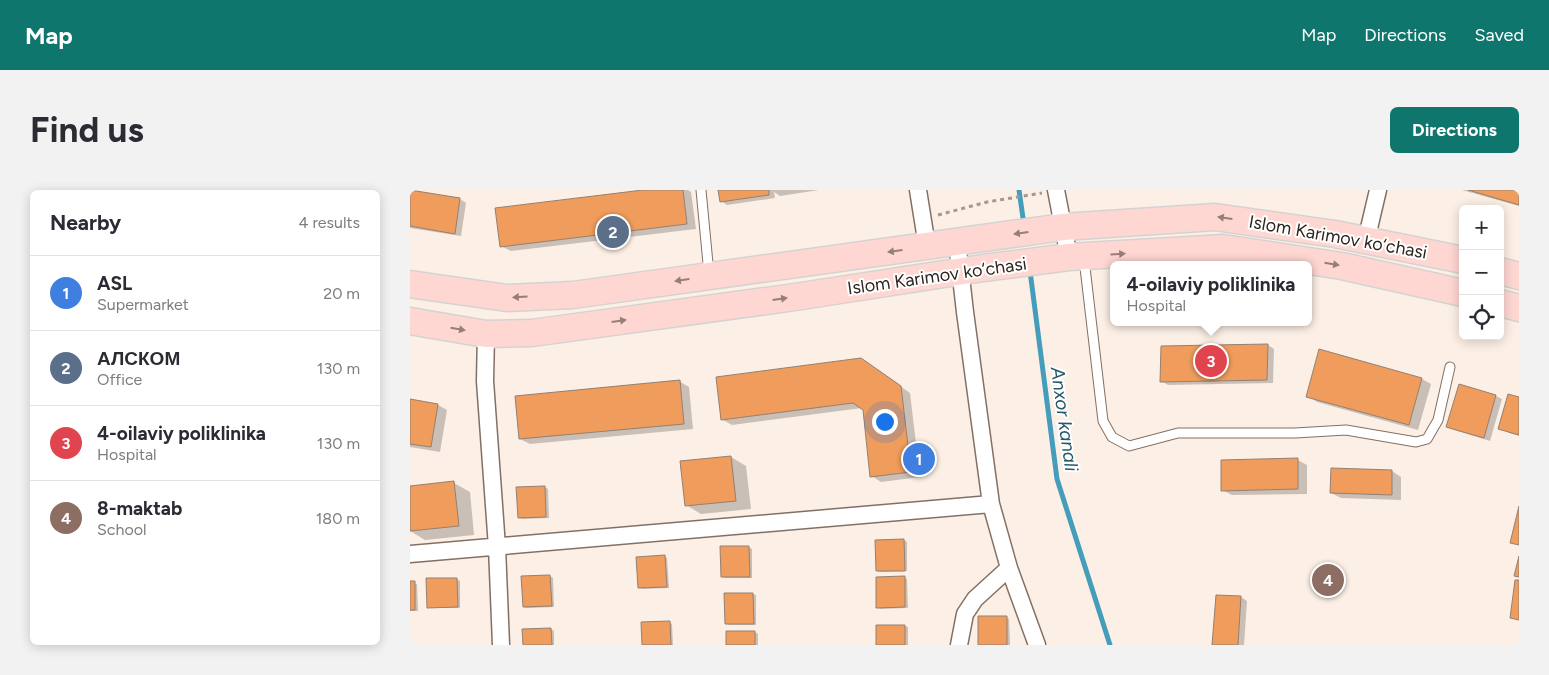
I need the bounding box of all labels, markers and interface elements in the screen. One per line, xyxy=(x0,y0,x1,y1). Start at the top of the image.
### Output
text: Map xyxy=(25,21,73,50)
text: Map xyxy=(1301,24,1336,46)
text: Directions xyxy=(1364,24,1446,46)
text: Saved xyxy=(1474,24,1524,46)
button: Directions xyxy=(1390,107,1519,153)
text: Find us xyxy=(30,109,144,151)
map controls xyxy=(1459,205,1504,340)
button: + xyxy=(1459,205,1504,250)
text: Nearby xyxy=(50,210,121,235)
street label: Islom Karimov ko‘chasi xyxy=(1247,210,1429,264)
text: 4 results xyxy=(299,213,360,232)
pin: 2 xyxy=(597,213,629,251)
one-way arrow xyxy=(1217,214,1233,222)
one-way arrow xyxy=(1012,229,1028,237)
one-way arrow xyxy=(887,247,903,255)
one-way arrow xyxy=(1110,250,1126,258)
button: − xyxy=(1459,250,1504,295)
street label: Islom Karimov ko‘chasi xyxy=(846,253,1028,299)
popup xyxy=(1110,261,1312,326)
one-way arrow xyxy=(1324,261,1340,269)
text: ASL xyxy=(97,272,132,295)
text: 4-oilaviy poliklinika xyxy=(1127,273,1295,296)
one-way arrow xyxy=(674,276,690,284)
text: 1 xyxy=(63,284,69,303)
text: 20 m xyxy=(323,284,360,303)
one-way arrow xyxy=(512,294,528,302)
text: Supermarket xyxy=(97,295,189,314)
one-way arrow xyxy=(773,295,789,303)
button: locate xyxy=(1459,295,1504,340)
text: Hospital xyxy=(1127,296,1186,315)
one-way arrow xyxy=(612,317,628,325)
one-way arrow xyxy=(450,325,466,333)
pin: 3 xyxy=(1195,342,1227,380)
text: АЛСКОМ xyxy=(97,347,180,370)
text: 2 xyxy=(61,359,71,378)
text: 130 m xyxy=(317,359,360,378)
water label: Anxor kanali xyxy=(1046,364,1083,473)
text: Office xyxy=(97,370,142,389)
your location xyxy=(872,409,898,435)
text: 4-oilaviy poliklinika xyxy=(97,422,266,445)
text: 3 xyxy=(62,434,70,453)
text: 130 m xyxy=(317,434,360,453)
pin: 1 xyxy=(903,440,935,478)
text: Hospital xyxy=(97,445,157,464)
text: 8-maktab xyxy=(97,497,182,520)
text: 4 xyxy=(61,509,71,528)
text: 180 m xyxy=(316,509,360,528)
text: School xyxy=(97,520,147,539)
pin: 4 xyxy=(1312,561,1344,599)

